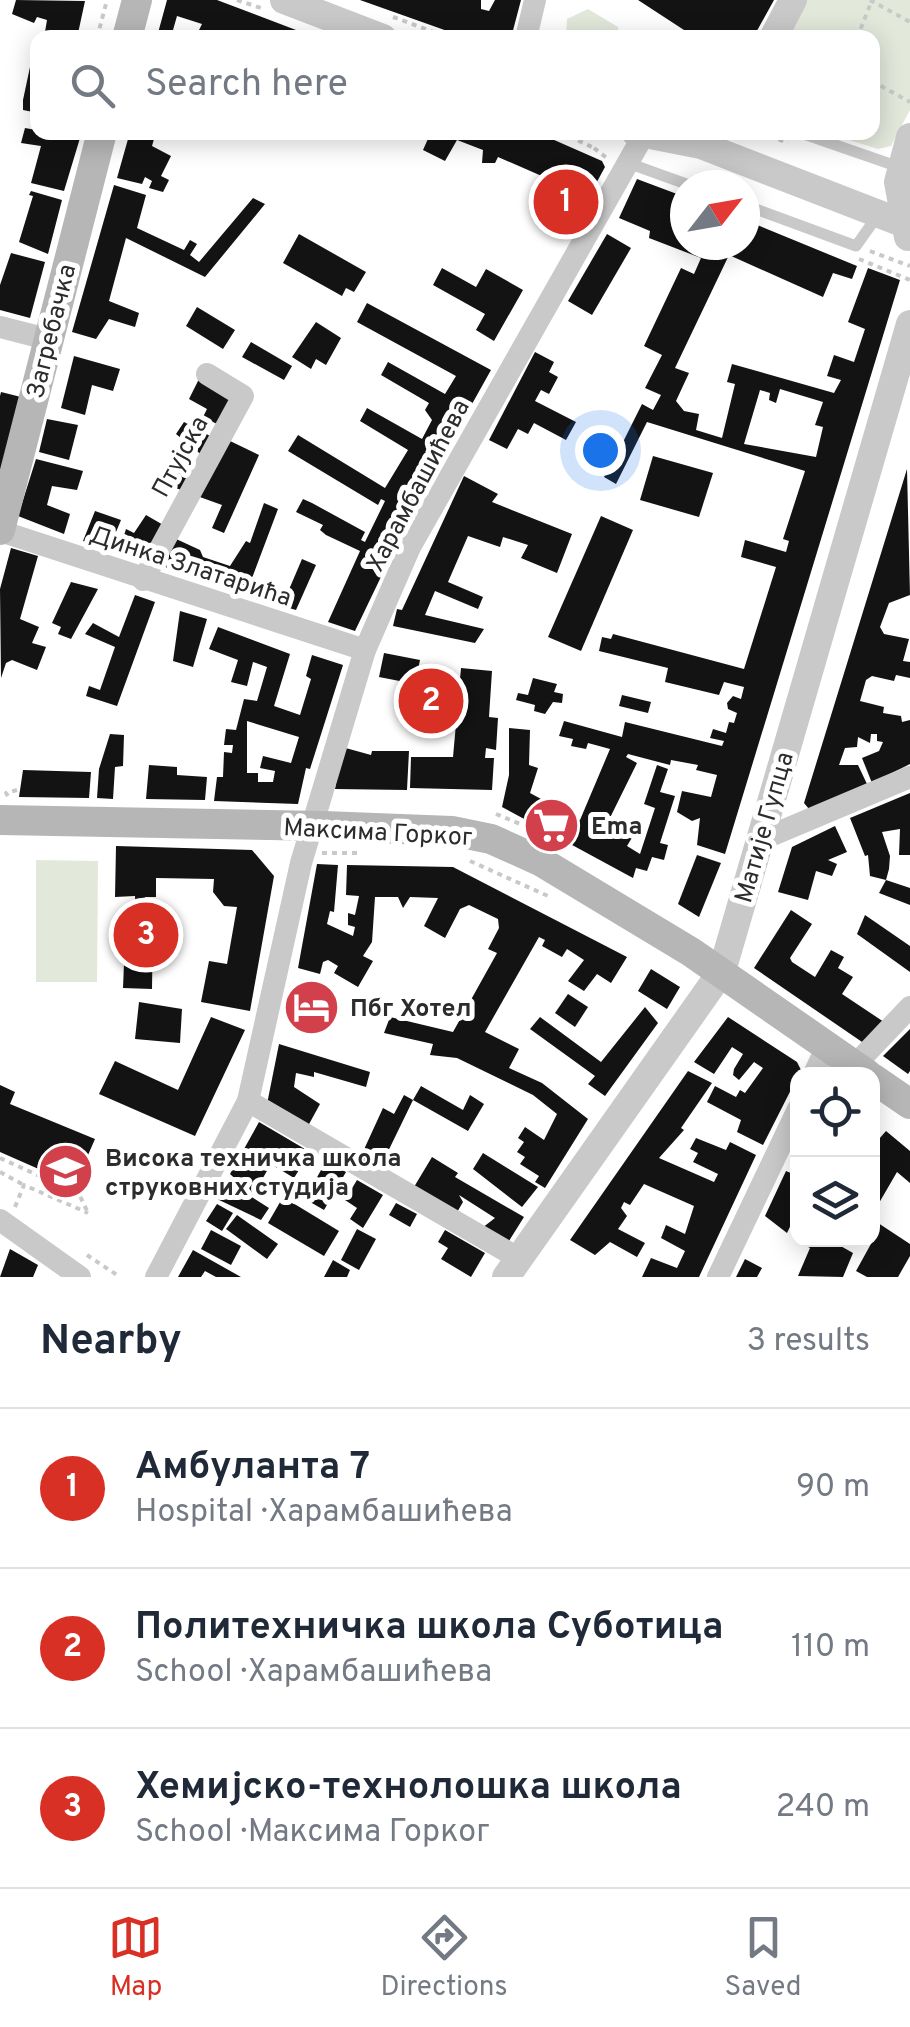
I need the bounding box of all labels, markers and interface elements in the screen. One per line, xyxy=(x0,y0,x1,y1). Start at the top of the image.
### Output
search box xyxy=(30,30,880,140)
icon: search xyxy=(65,58,120,113)
text: Search here xyxy=(145,61,348,110)
pin: 1 xyxy=(534,164,598,240)
north arrow xyxy=(670,170,760,260)
street label: Загребачка xyxy=(21,261,85,402)
street label: Харамбашићева xyxy=(361,395,479,578)
street label: Птујска xyxy=(146,411,217,504)
your location xyxy=(575,425,626,476)
street label: Динка Златарића xyxy=(85,520,295,616)
pin: 2 xyxy=(398,664,464,738)
street label: Матије Гупца xyxy=(729,749,803,907)
supermarket icon: Ema xyxy=(522,795,582,855)
place label: Ema xyxy=(591,812,642,844)
street label: Максима Горког xyxy=(283,813,473,855)
pin: 3 xyxy=(114,898,178,972)
hotel icon: Пбг Хотел xyxy=(281,977,341,1037)
place label: Пбг Хотел xyxy=(350,994,471,1026)
map controls xyxy=(790,1067,880,1247)
button: locate xyxy=(790,1067,880,1157)
school or university icon: Висока техничка школа струковних студија xyxy=(36,1141,96,1201)
place label: Висока техничка школа струковних студија xyxy=(105,1144,401,1205)
button: layers xyxy=(790,1157,880,1247)
text: Nearby xyxy=(40,1316,182,1369)
text: 3 results xyxy=(747,1322,870,1362)
text: Амбуланта 7 xyxy=(135,1444,370,1493)
text: 1 xyxy=(66,1468,79,1508)
text: 90 m xyxy=(796,1468,870,1508)
text: Hospital · Харамбашићева xyxy=(135,1493,513,1533)
text: Политехничка школа Суботица xyxy=(135,1604,724,1653)
text: 2 xyxy=(63,1628,82,1668)
text: 110 m xyxy=(791,1628,870,1668)
text: School · Харамбашићева xyxy=(135,1653,492,1693)
text: Хемијско-технолошка школа xyxy=(135,1764,682,1813)
text: 3 xyxy=(63,1788,82,1828)
text: 240 m xyxy=(776,1788,870,1828)
text: School · Максима Горког xyxy=(135,1813,490,1853)
tab: Map xyxy=(108,1910,163,2006)
tab: Directions xyxy=(380,1910,508,2006)
tab: Saved xyxy=(725,1910,802,2006)

